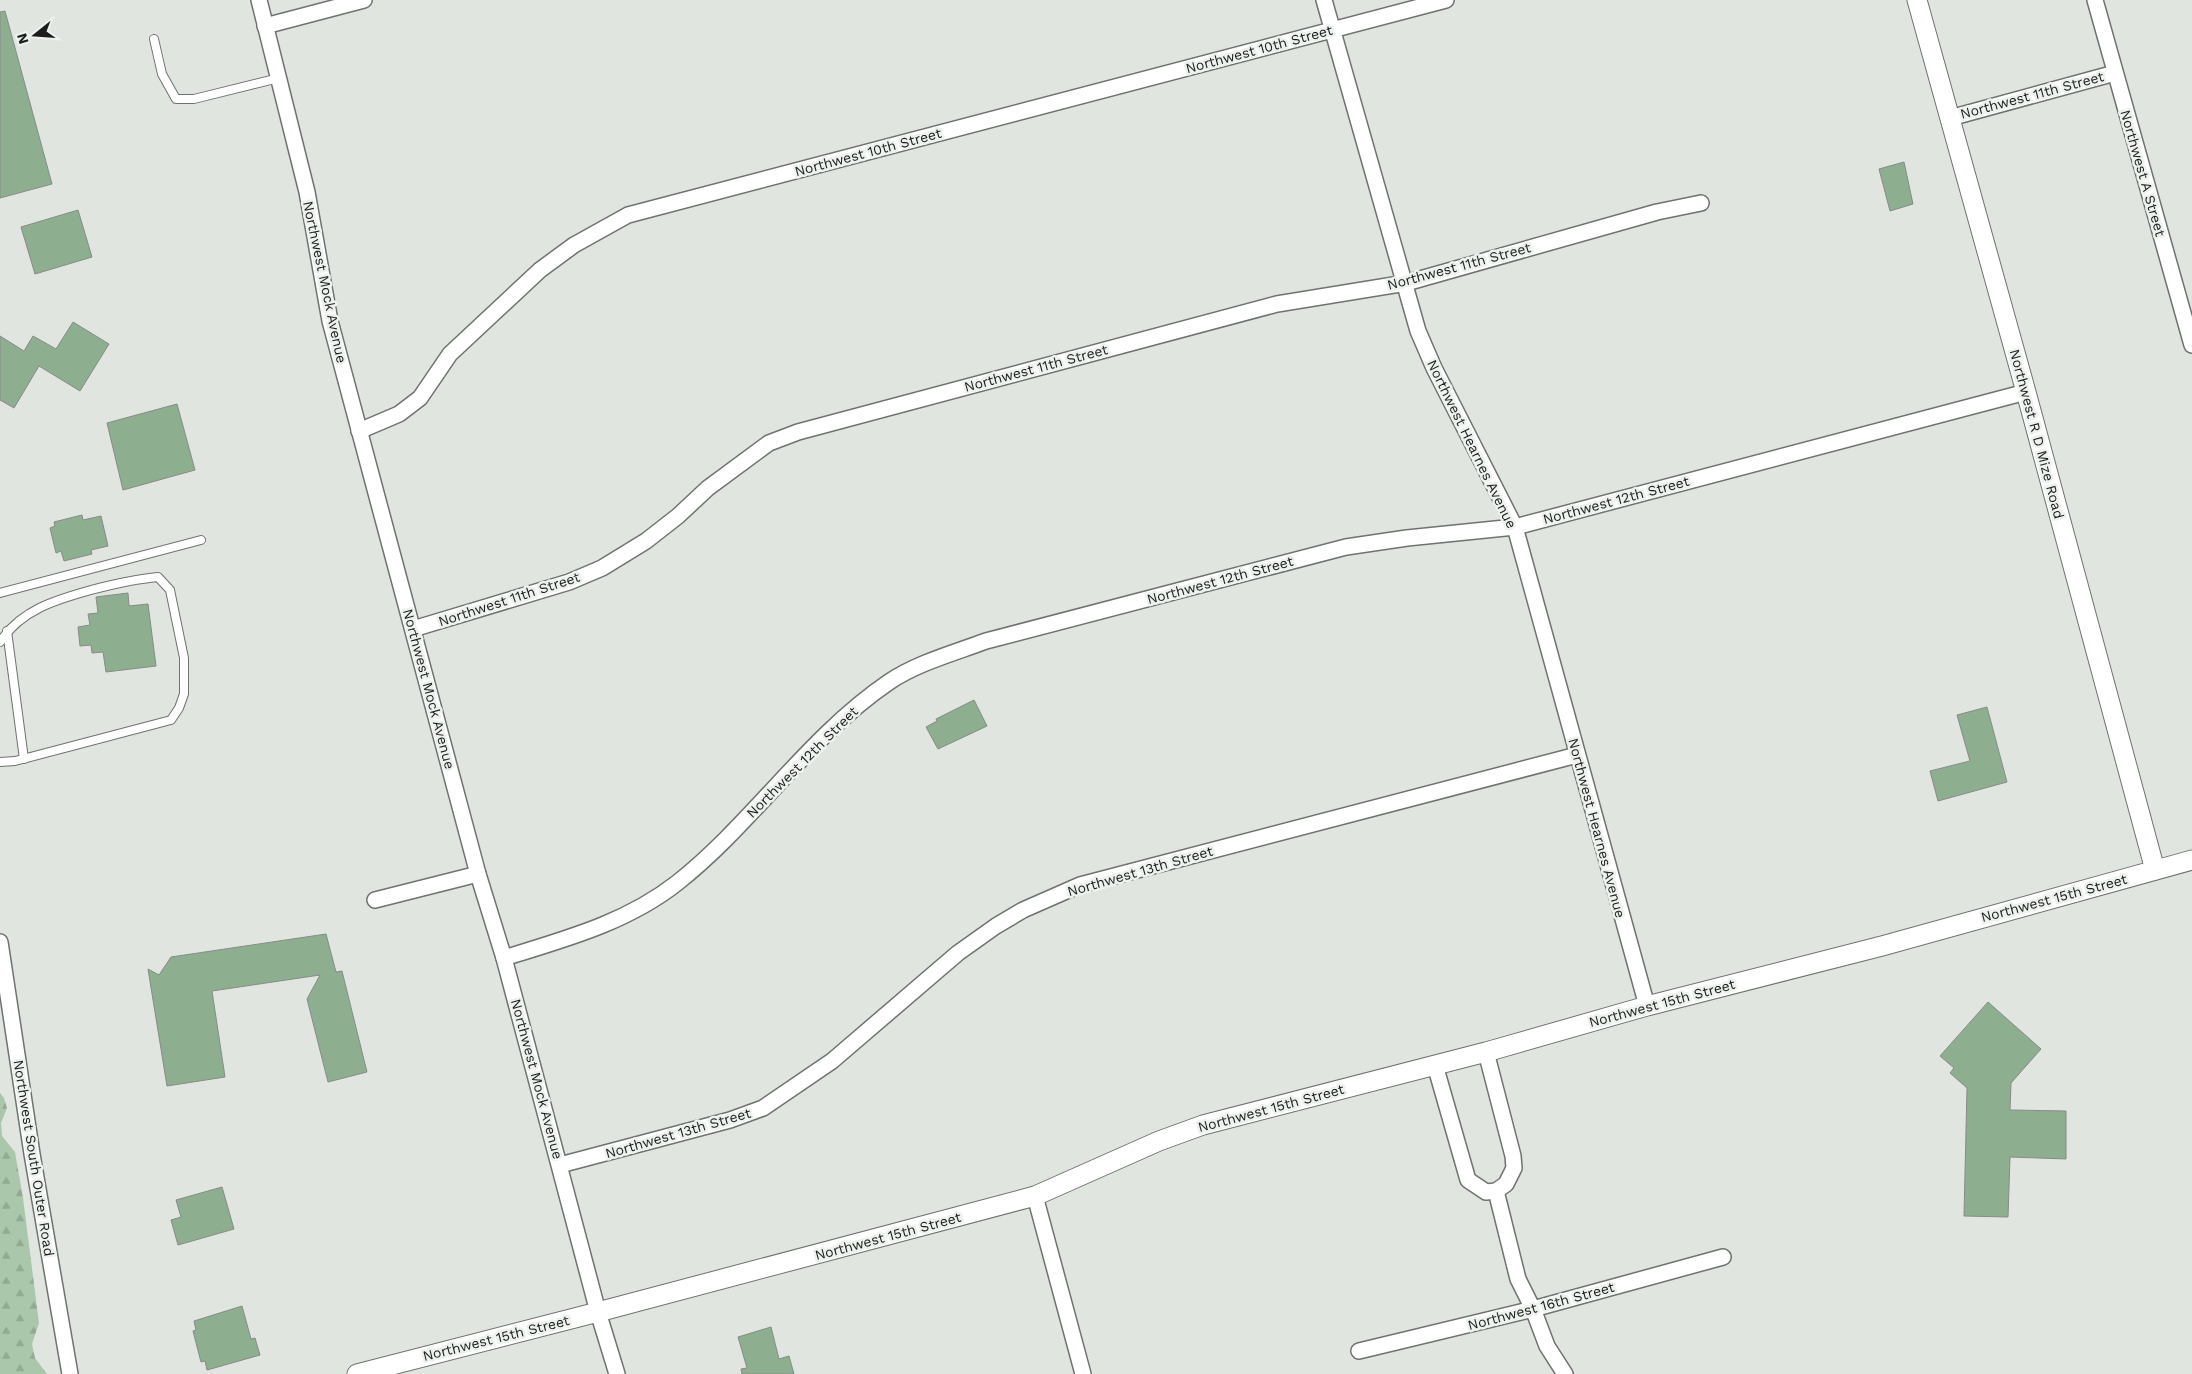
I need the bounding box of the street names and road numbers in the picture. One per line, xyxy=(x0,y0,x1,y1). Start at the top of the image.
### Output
street label: Northwest 10th Street xyxy=(1184,22,1334,76)
street label: Northwest 11th Street xyxy=(1958,68,2106,122)
street label: Northwest A Street xyxy=(2117,108,2169,238)
street label: Northwest 10th Street xyxy=(793,125,943,179)
street label: Northwest Mock Avenue xyxy=(300,199,350,365)
street label: Northwest 11th Street xyxy=(1385,239,1533,293)
street label: Northwest 11th Street xyxy=(962,341,1110,395)
street label: Northwest R D Mize Road xyxy=(2007,347,2067,521)
street label: Northwest Hearnes Avenue xyxy=(1424,357,1520,531)
street label: Northwest 12th Street xyxy=(1541,473,1691,527)
street label: Northwest 12th Street xyxy=(1145,553,1295,607)
street label: Northwest 11th Street xyxy=(436,568,582,629)
street label: Northwest Mock Avenue xyxy=(400,607,458,771)
street label: Northwest 12th Street xyxy=(743,703,861,821)
street label: Northwest Hearnes Avenue xyxy=(1565,736,1629,920)
street label: Northwest 13th Street xyxy=(1065,843,1215,899)
street label: Northwest 15th Street xyxy=(1979,871,2129,925)
street label: Northwest 15th Street xyxy=(1587,976,1737,1030)
street label: Northwest Mock Avenue xyxy=(508,997,566,1161)
street label: Northwest South Outer Road xyxy=(11,1059,57,1257)
street label: Northwest 15th Street xyxy=(1196,1081,1346,1135)
street label: Northwest 13th Street xyxy=(603,1105,753,1161)
street label: Northwest 15th Street xyxy=(813,1209,963,1263)
street label: Northwest 16th Street xyxy=(1466,1279,1616,1333)
street label: Northwest 15th Street xyxy=(421,1312,571,1364)

